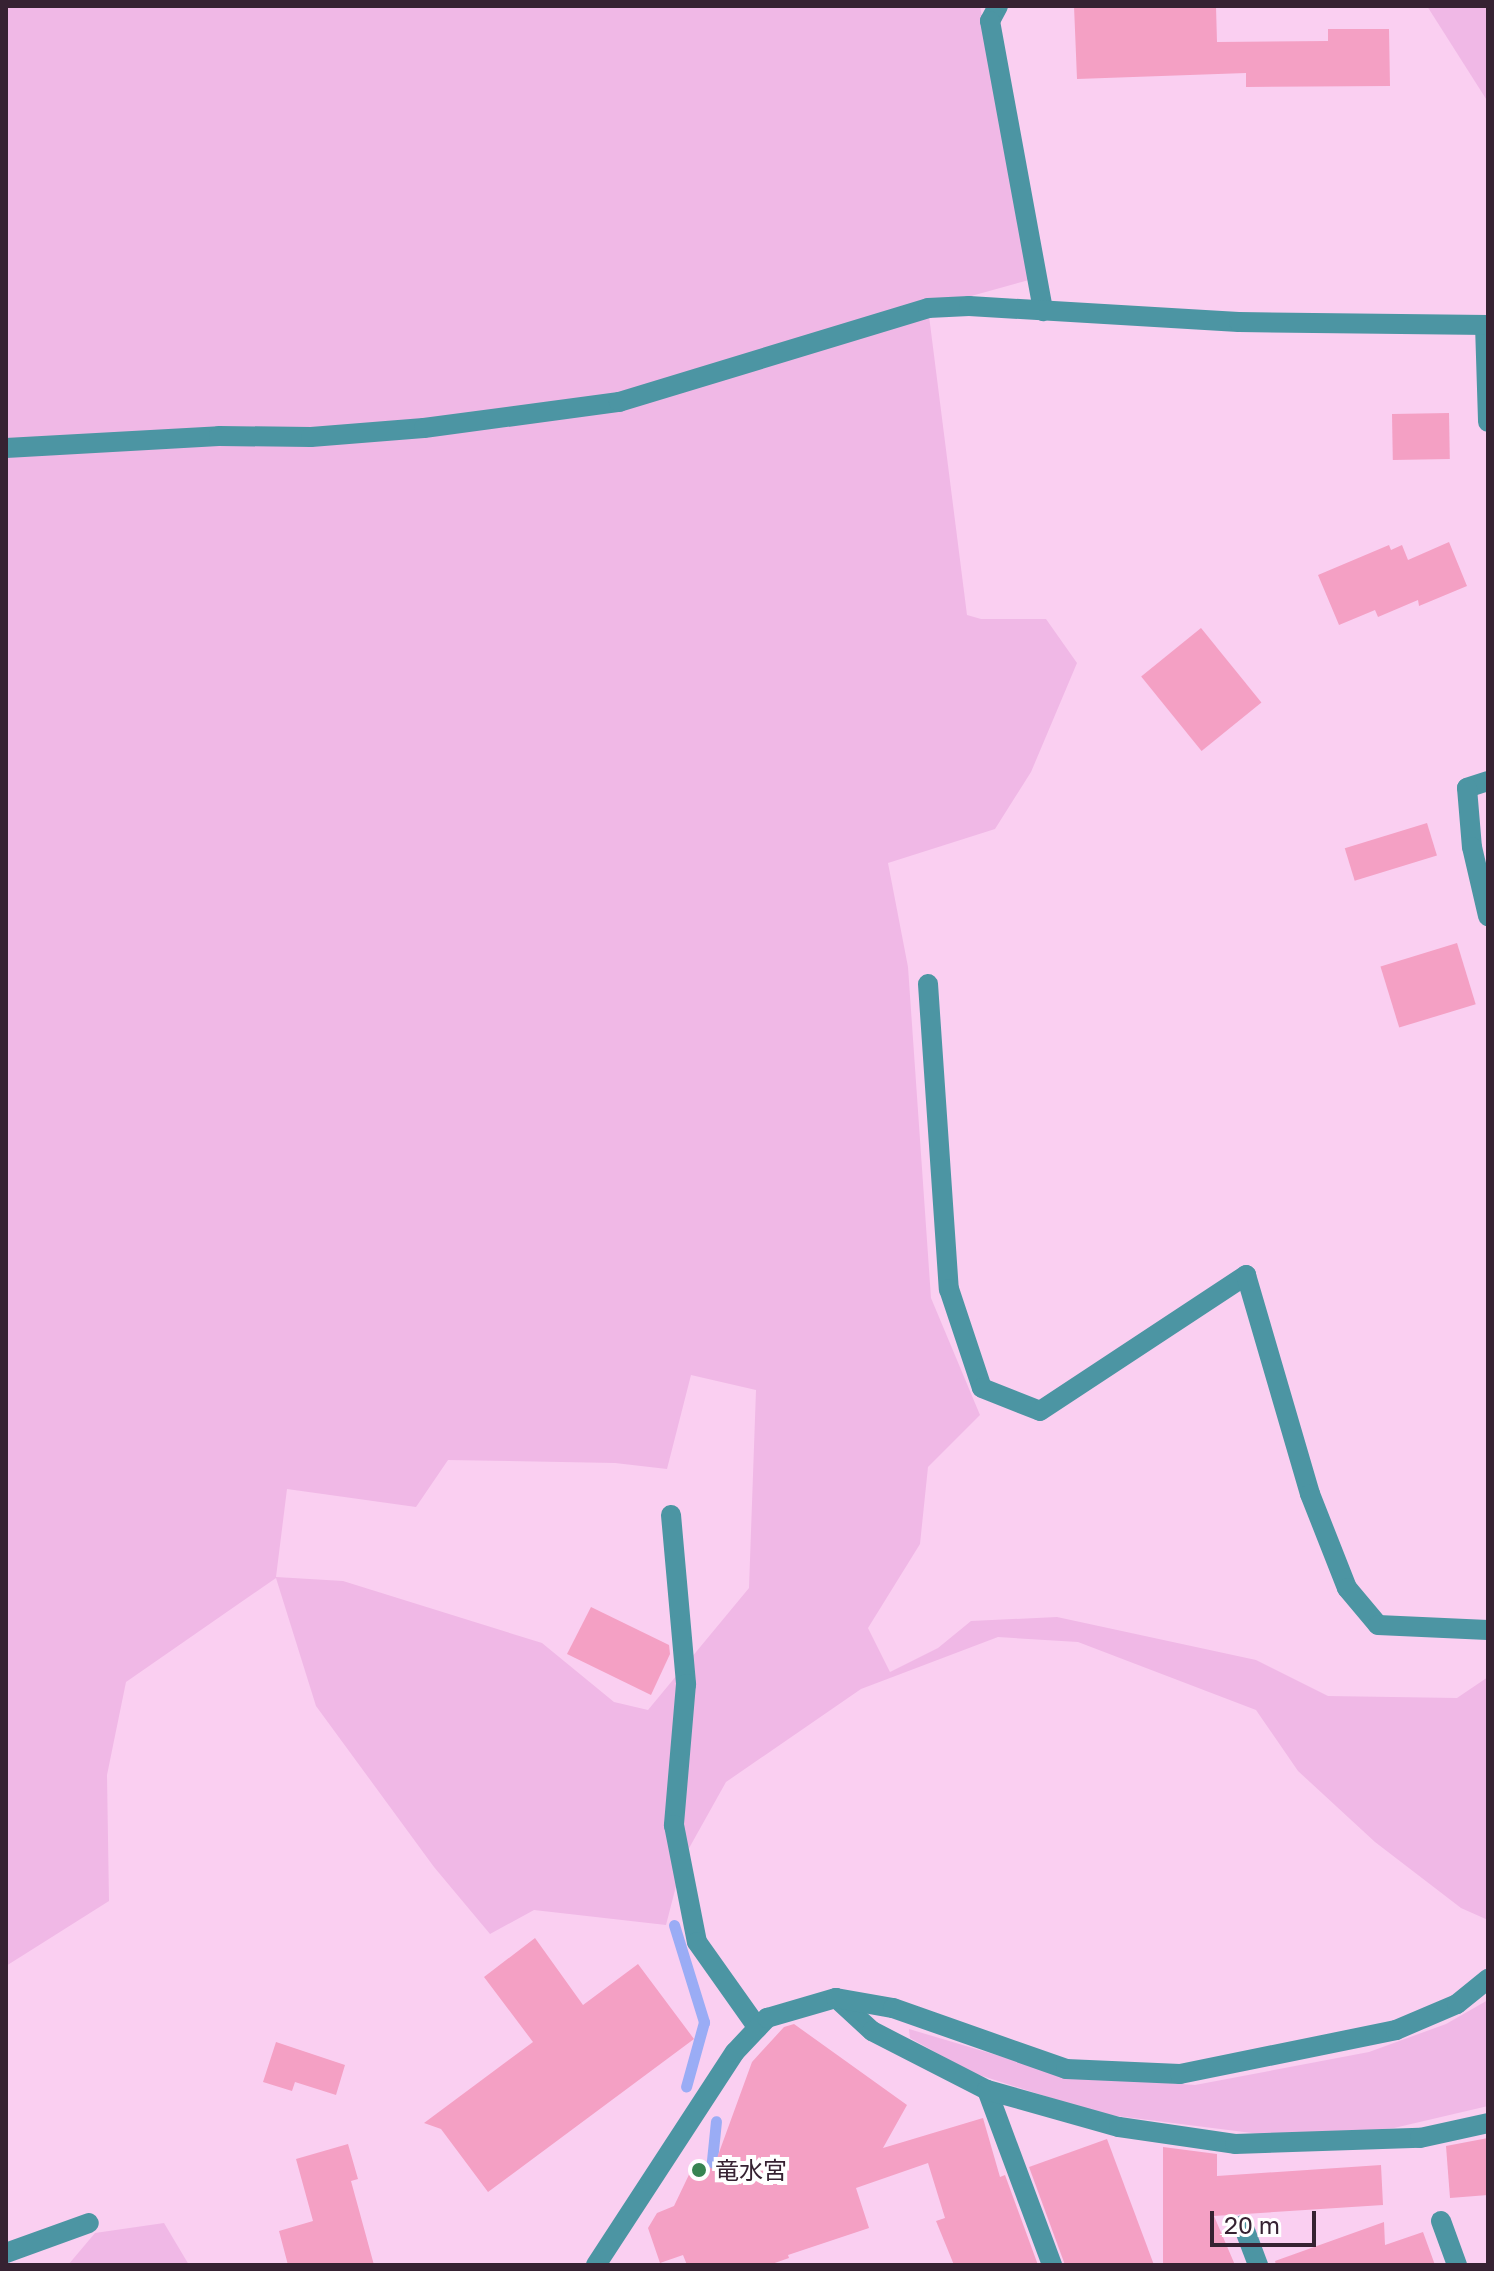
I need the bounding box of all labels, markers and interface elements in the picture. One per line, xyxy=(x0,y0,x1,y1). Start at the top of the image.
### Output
place label: 竜水宮 xyxy=(715,2156,787,2184)
marker: 竜水宮 xyxy=(690,2161,708,2179)
scale bar xyxy=(1214,2195,1320,2245)
text: 20 m xyxy=(1224,2210,1280,2239)

